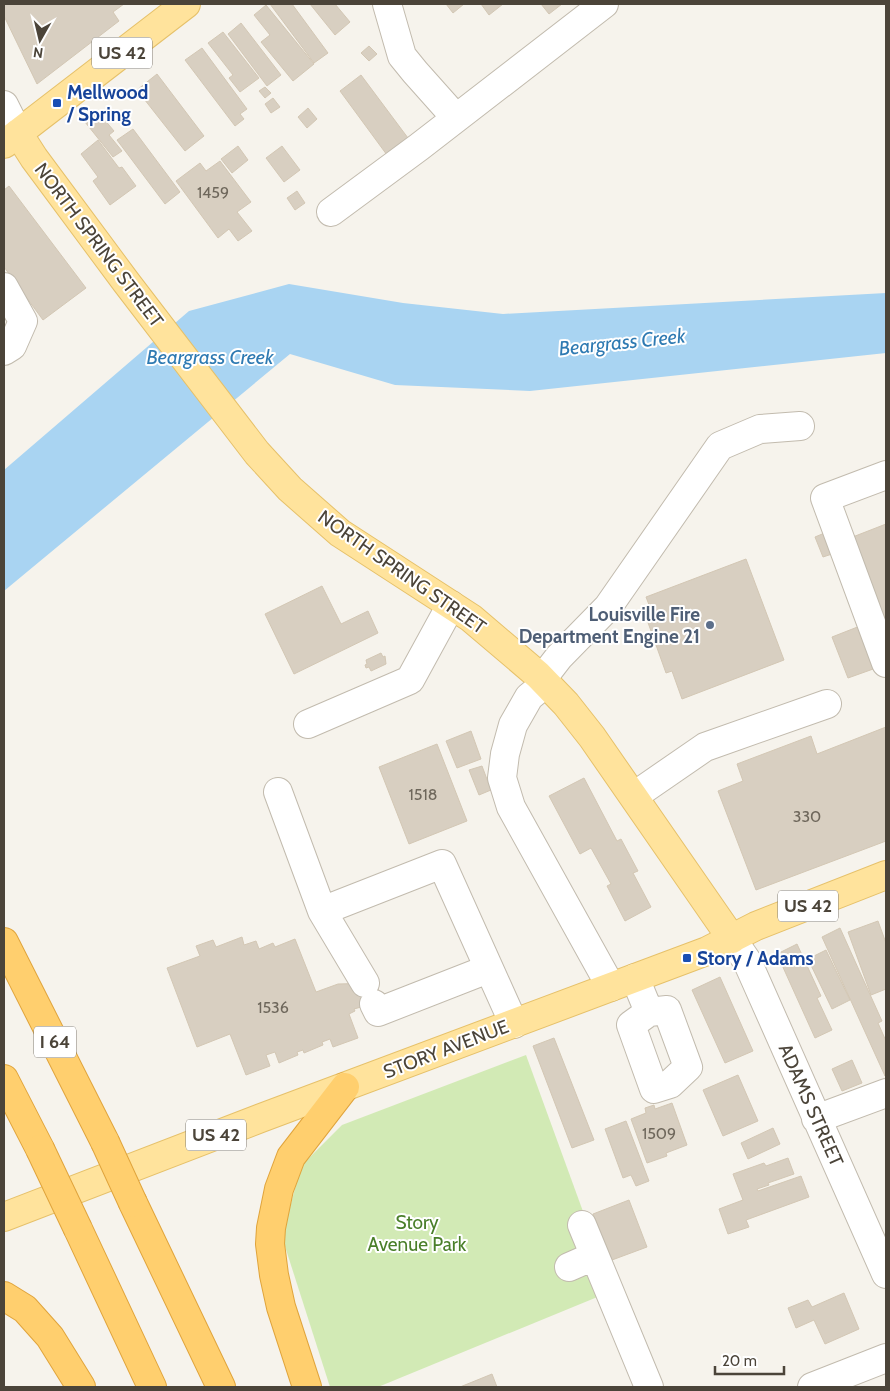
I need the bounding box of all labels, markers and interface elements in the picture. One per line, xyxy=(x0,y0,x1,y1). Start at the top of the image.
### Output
north arrow xyxy=(15,15,65,65)
road number: US 42 xyxy=(92,38,152,68)
text: N xyxy=(32,43,44,62)
place label: Mellwood / Spring xyxy=(66,81,148,126)
marker: Mellwood / Spring xyxy=(51,97,63,109)
street label: NORTH SPRING STREET xyxy=(30,158,168,332)
house number: 1459 xyxy=(197,183,229,202)
water label: Beargrass Creek xyxy=(558,323,688,361)
water label: Beargrass Creek xyxy=(146,345,275,369)
street label: NORTH SPRING STREET xyxy=(314,505,490,639)
place label: Louisville Fire Department Engine 21 xyxy=(519,603,700,648)
marker: Louisville Fire Department Engine 21 xyxy=(704,619,716,631)
house number: 1518 xyxy=(409,785,437,804)
house number: 330 xyxy=(793,807,821,826)
road number: US 42 xyxy=(778,890,838,921)
place label: Story / Adams xyxy=(697,947,814,970)
marker: Story / Adams xyxy=(681,952,693,964)
house number: 1536 xyxy=(257,998,289,1017)
street label: STORY AVENUE xyxy=(380,1015,512,1083)
road number: I 64 xyxy=(34,1026,76,1058)
street label: ADAMS STREET xyxy=(774,1040,848,1170)
road number: US 42 xyxy=(186,1120,246,1150)
house number: 1509 xyxy=(642,1124,676,1143)
park label: Story Avenue Park xyxy=(368,1211,467,1256)
scale bar xyxy=(715,1344,784,1376)
text: 20 m xyxy=(722,1352,757,1370)

